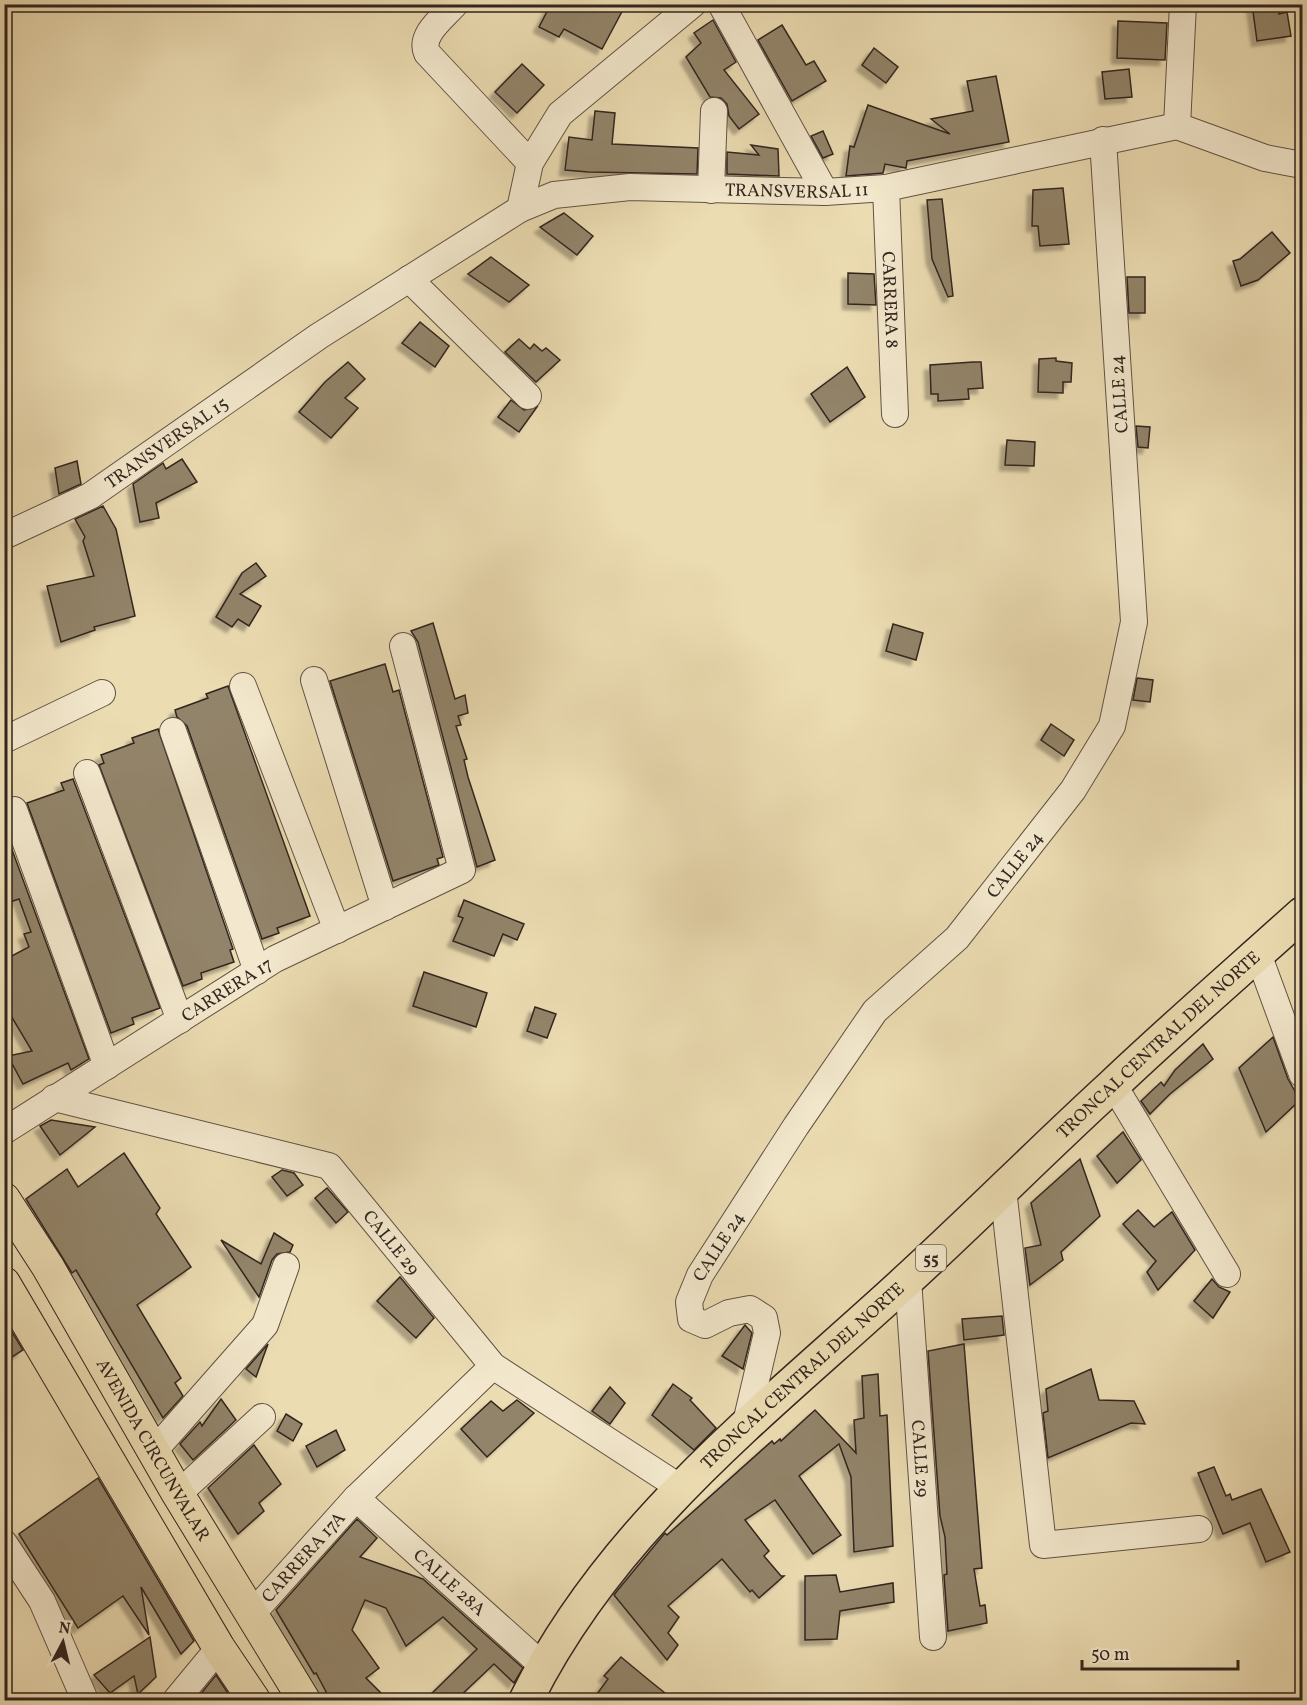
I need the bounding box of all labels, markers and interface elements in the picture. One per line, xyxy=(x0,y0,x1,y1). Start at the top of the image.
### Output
street label: TRANSVERSAL 11 xyxy=(725,178,870,206)
street label: CARRERA 8 xyxy=(875,251,903,349)
street label: CALLE 24 xyxy=(1105,354,1136,434)
street label: TRANSVERSAL 15 xyxy=(100,392,234,496)
street label: CALLE 24 xyxy=(982,827,1050,904)
street label: TRONCAL CENTRAL DEL NORTE xyxy=(1052,946,1266,1145)
street label: CARRERA 17 xyxy=(177,952,278,1029)
street label: CALLE 29 xyxy=(356,1205,425,1281)
street label: CALLE 24 xyxy=(688,1208,751,1287)
road number: 55 xyxy=(916,1245,946,1271)
street label: TRONCAL CENTRAL DEL NORTE xyxy=(696,1277,911,1476)
street label: AVENIDA CIRCUNVALAR xyxy=(89,1355,215,1547)
street label: CALLE 29 xyxy=(904,1419,934,1498)
street label: CARRERA 17A xyxy=(257,1507,352,1609)
street label: CALLE 28A xyxy=(407,1544,491,1623)
north arrow xyxy=(33,1612,93,1672)
text: N xyxy=(57,1617,72,1641)
scale bar xyxy=(1082,1633,1238,1671)
text: 50 m xyxy=(1091,1643,1130,1668)

